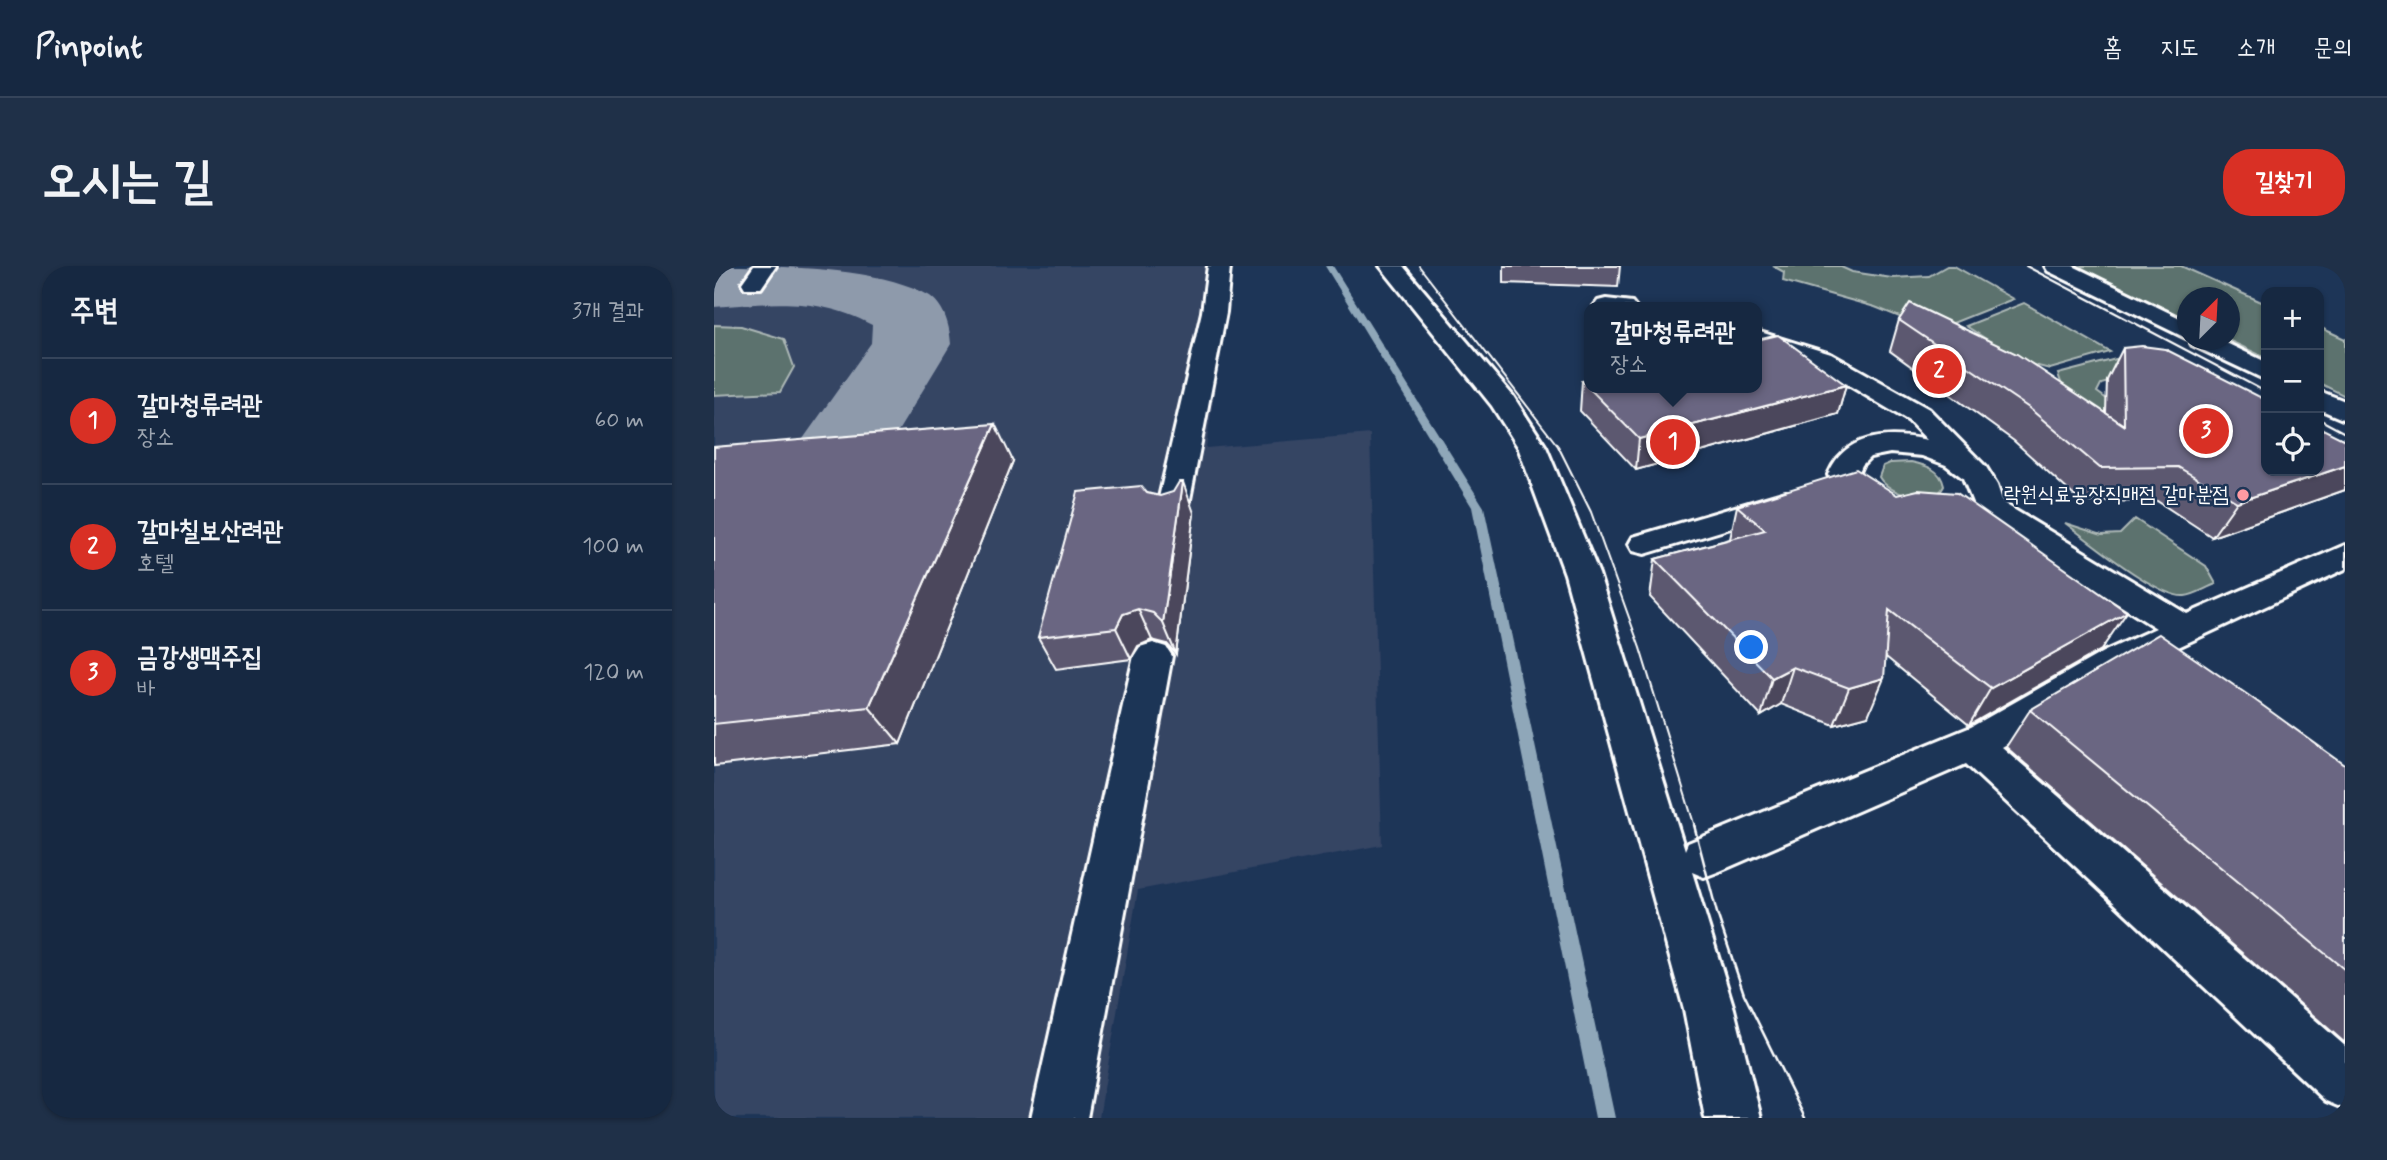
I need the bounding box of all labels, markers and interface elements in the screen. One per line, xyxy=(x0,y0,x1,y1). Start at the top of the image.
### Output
text: Pinpoint xyxy=(35,26,143,70)
text: 홈 xyxy=(2103,33,2122,64)
text: 지도 xyxy=(2160,33,2199,64)
text: 소개 xyxy=(2237,33,2275,64)
text: 문의 xyxy=(2313,33,2352,64)
button: 길찾기 xyxy=(2223,149,2345,216)
text: 오시는 길 xyxy=(42,150,213,215)
north arrow xyxy=(2177,287,2240,350)
map controls xyxy=(2261,287,2324,476)
button: + xyxy=(2261,287,2324,350)
text: 주변 xyxy=(70,292,118,331)
text: 3개 결과 xyxy=(572,297,644,327)
popup xyxy=(1584,302,1762,393)
text: 갈마청류려관 xyxy=(1610,316,1736,350)
pin: 2 xyxy=(1916,345,1962,397)
text: 장소 xyxy=(1610,350,1647,380)
button: − xyxy=(2261,350,2324,413)
text: 갈마청류려관 xyxy=(137,389,263,423)
pin: 3 xyxy=(2183,405,2229,457)
text: 1 xyxy=(88,406,98,436)
text: 60 m xyxy=(595,406,644,436)
button: locate xyxy=(2261,413,2324,476)
pin: 1 xyxy=(1650,416,1696,468)
text: 장소 xyxy=(137,423,174,453)
place label: 락원식료공장직매점 갈마분점 xyxy=(2004,481,2229,509)
marker: 락원식료공장직매점 갈마분점 xyxy=(2235,487,2251,503)
text: 갈마칠보산려관 xyxy=(137,515,283,549)
text: 2 xyxy=(87,532,99,562)
text: 100 m xyxy=(582,532,644,562)
text: 호텔 xyxy=(137,549,174,579)
your location xyxy=(1734,630,1768,664)
text: 금강생맥주집 xyxy=(137,641,263,675)
text: 3 xyxy=(88,658,98,688)
text: 120 m xyxy=(583,658,644,688)
text: 바 xyxy=(137,675,156,705)

